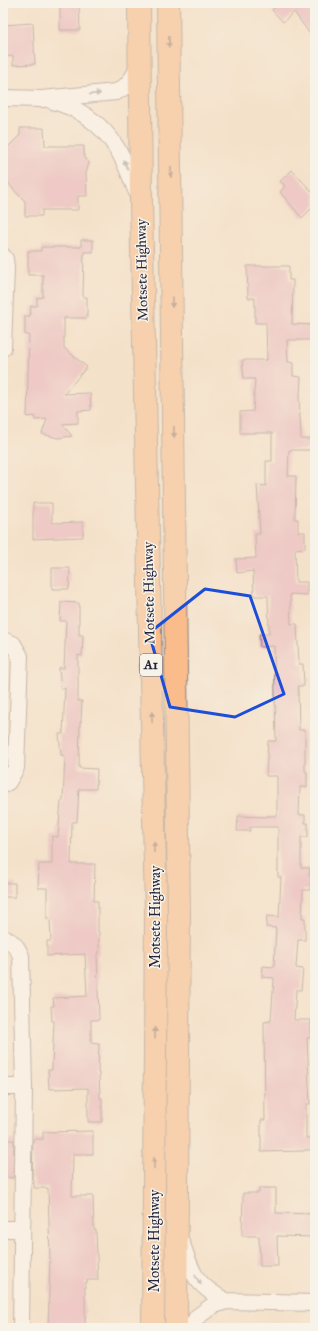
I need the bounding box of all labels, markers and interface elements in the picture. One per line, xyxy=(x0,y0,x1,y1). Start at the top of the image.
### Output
one-way arrow xyxy=(166,36,172,49)
one-way arrow xyxy=(89,91,101,98)
one-way arrow xyxy=(123,160,129,171)
one-way arrow xyxy=(168,166,174,179)
street label: Motsete Highway xyxy=(133,218,151,321)
one-way arrow xyxy=(169,296,175,309)
one-way arrow xyxy=(171,426,177,439)
street label: Motsete Highway xyxy=(140,541,158,644)
road number: A1 xyxy=(140,654,162,676)
one-way arrow xyxy=(148,711,155,723)
one-way arrow xyxy=(151,840,157,853)
street label: Motsete Highway xyxy=(147,865,164,968)
one-way arrow xyxy=(152,1026,158,1039)
one-way arrow xyxy=(151,1156,157,1169)
street label: Motsete Highway xyxy=(146,1189,163,1292)
one-way arrow xyxy=(194,1275,202,1285)

